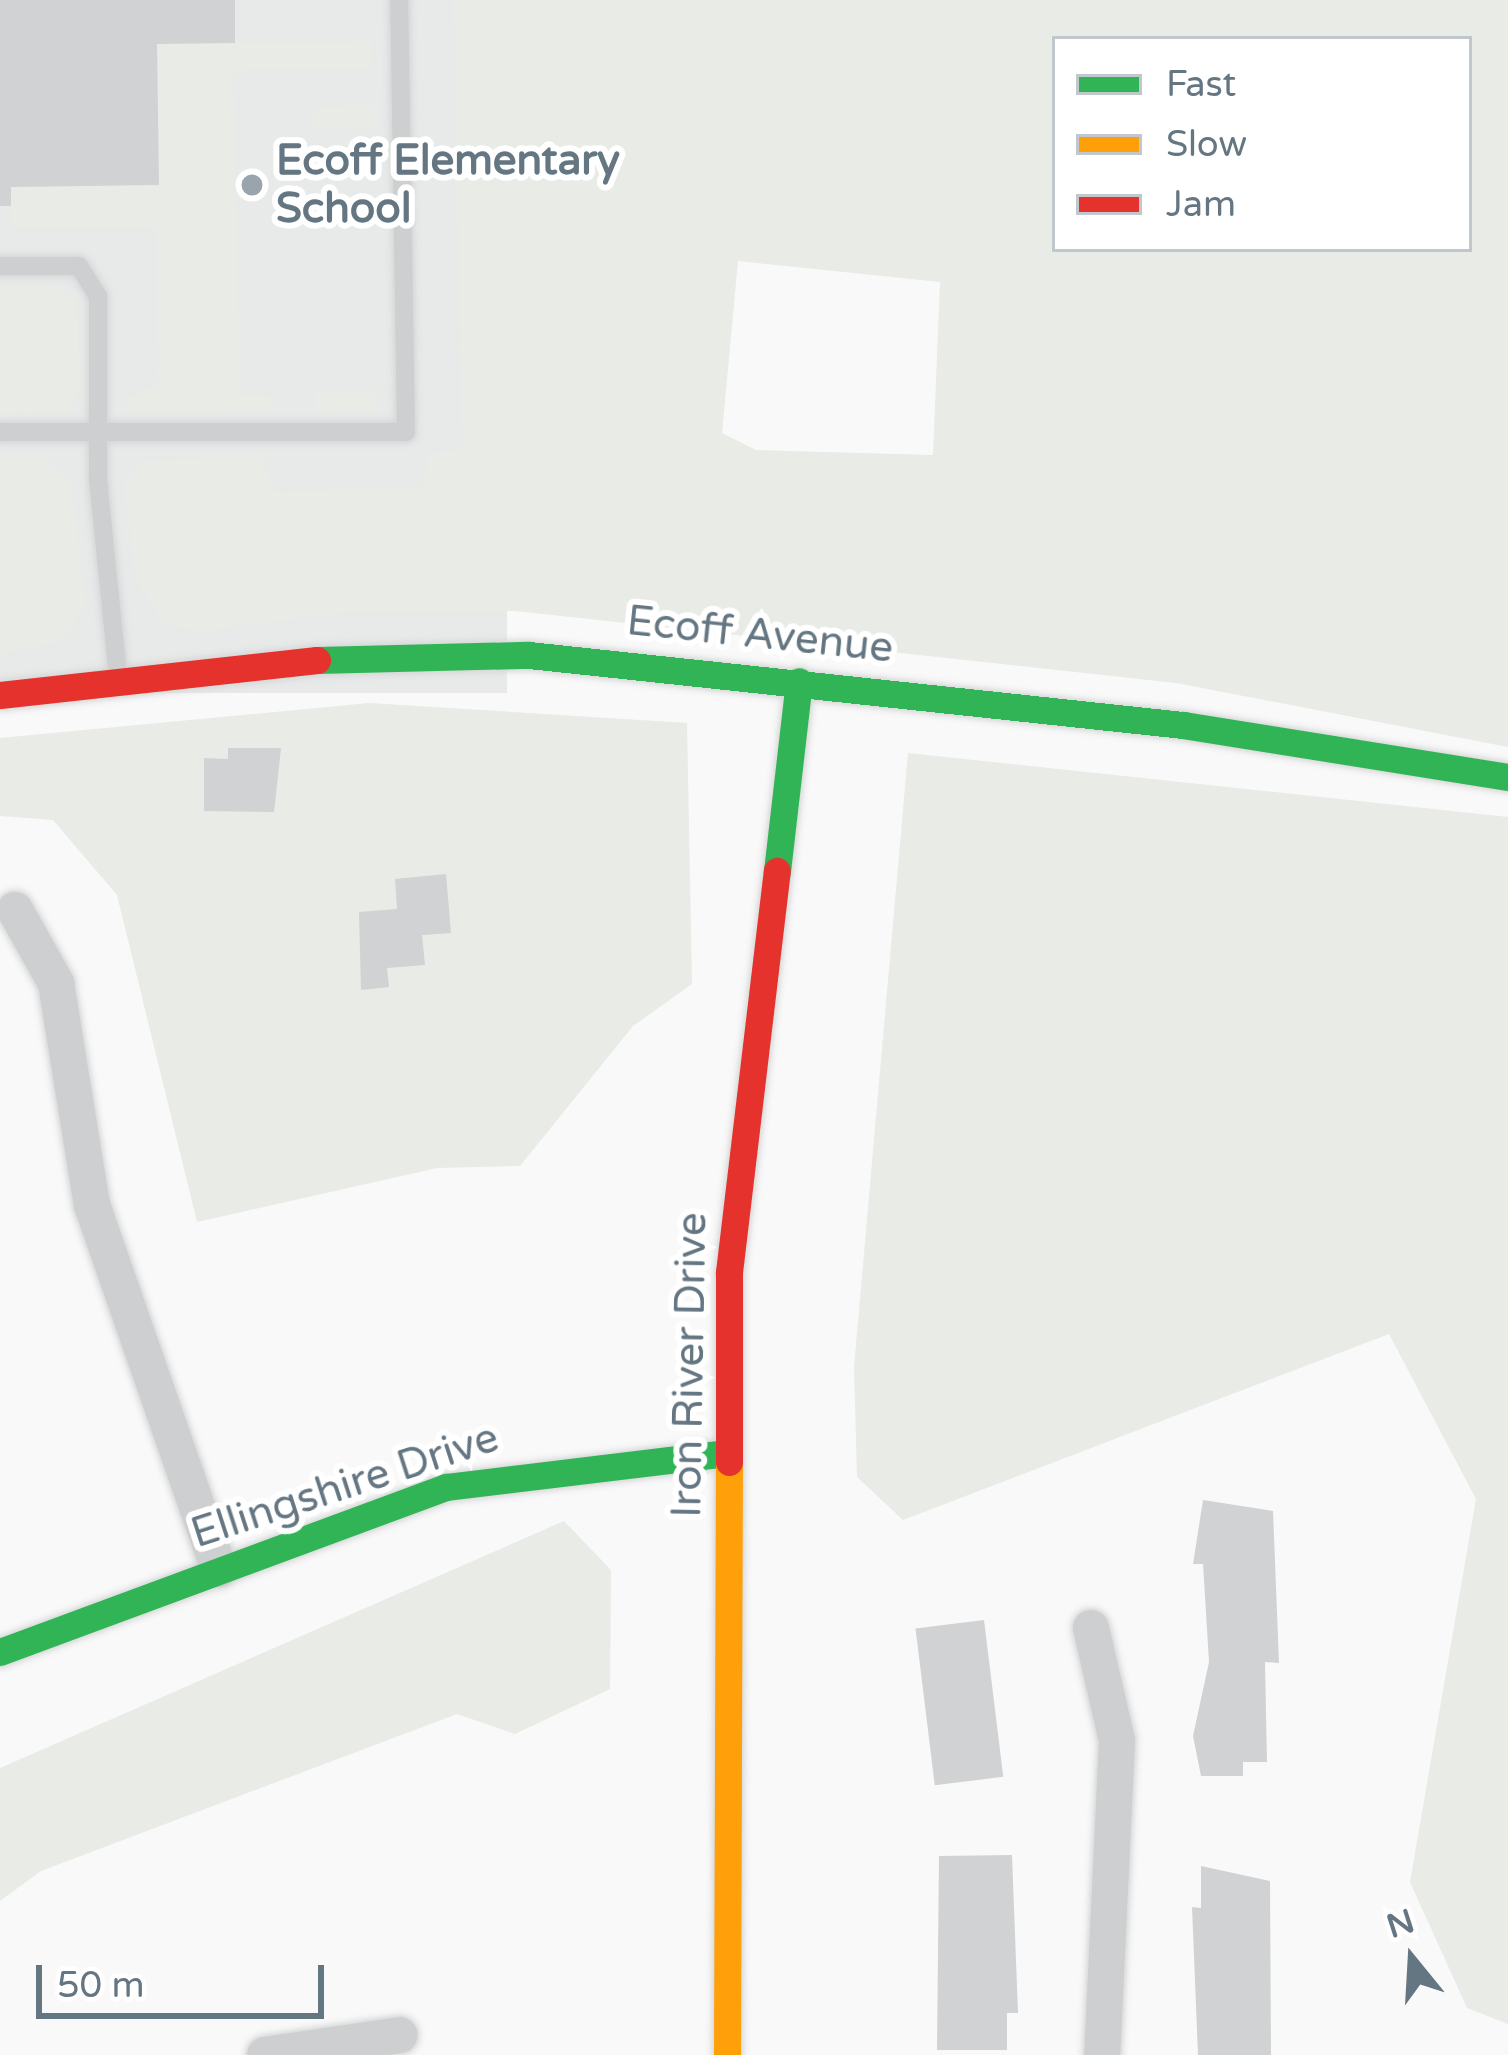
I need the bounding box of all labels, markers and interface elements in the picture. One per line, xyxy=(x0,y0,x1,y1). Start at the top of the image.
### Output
legend xyxy=(1052,36,1472,252)
text: Fast xyxy=(1166,63,1236,106)
text: Slow xyxy=(1166,123,1247,166)
place label: Ecoff Elementary School xyxy=(276,136,620,234)
marker: Ecoff Elementary School xyxy=(239,172,265,198)
text: Jam xyxy=(1166,183,1236,226)
street label: Ecoff Avenue xyxy=(624,596,896,674)
street label: Iron River Drive xyxy=(662,1212,718,1518)
street label: Ellingshire Drive xyxy=(185,1413,505,1559)
north arrow xyxy=(1352,1899,1472,2019)
text: N xyxy=(1382,1902,1419,1947)
scale bar xyxy=(42,1941,330,2015)
text: 50 m xyxy=(57,1964,145,2007)

